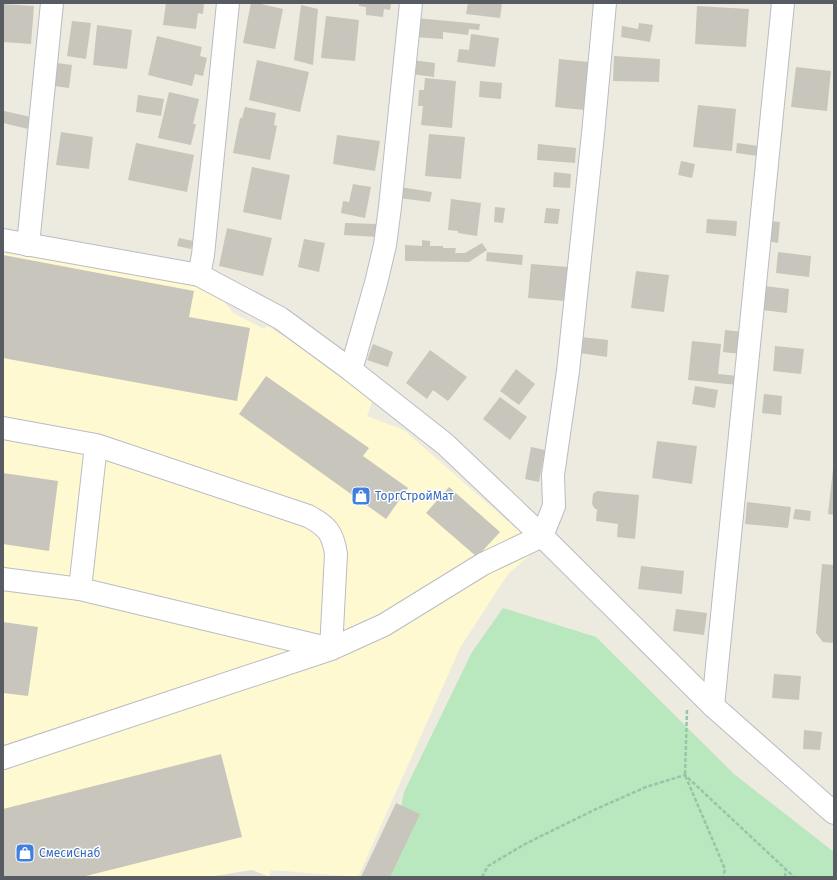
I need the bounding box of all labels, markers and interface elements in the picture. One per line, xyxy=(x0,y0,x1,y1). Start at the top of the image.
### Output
shop icon: ТоргСтройМат xyxy=(350,485,372,507)
place label: ТоргСтройМат xyxy=(375,489,454,503)
shop icon: СмесиСнаб xyxy=(14,842,36,864)
place label: СмесиСнаб xyxy=(39,846,100,860)

